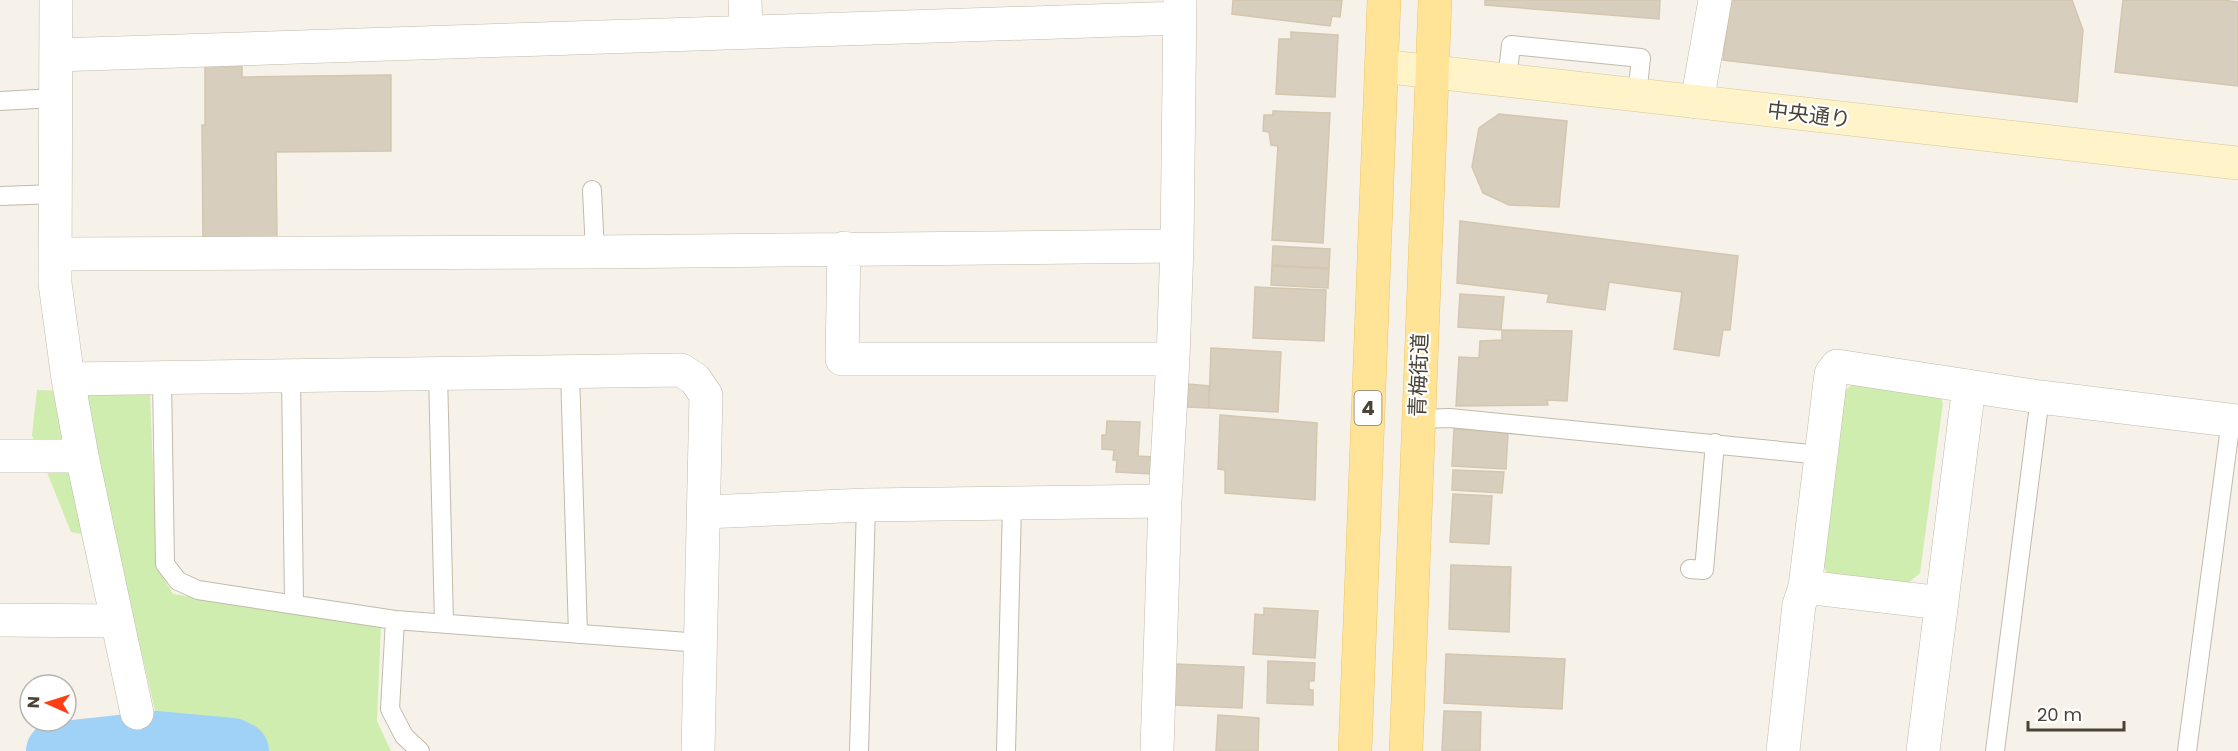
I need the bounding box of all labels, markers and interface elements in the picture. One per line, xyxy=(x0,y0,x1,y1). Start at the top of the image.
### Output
street label: 中央通り xyxy=(1766,95,1853,134)
street label: 青梅街道 xyxy=(1403,333,1434,417)
road number: 4 xyxy=(1354,391,1382,425)
north arrow xyxy=(18,673,78,733)
scale bar xyxy=(2028,694,2124,732)
text: N xyxy=(22,696,45,709)
text: 20 m xyxy=(2037,702,2082,727)

